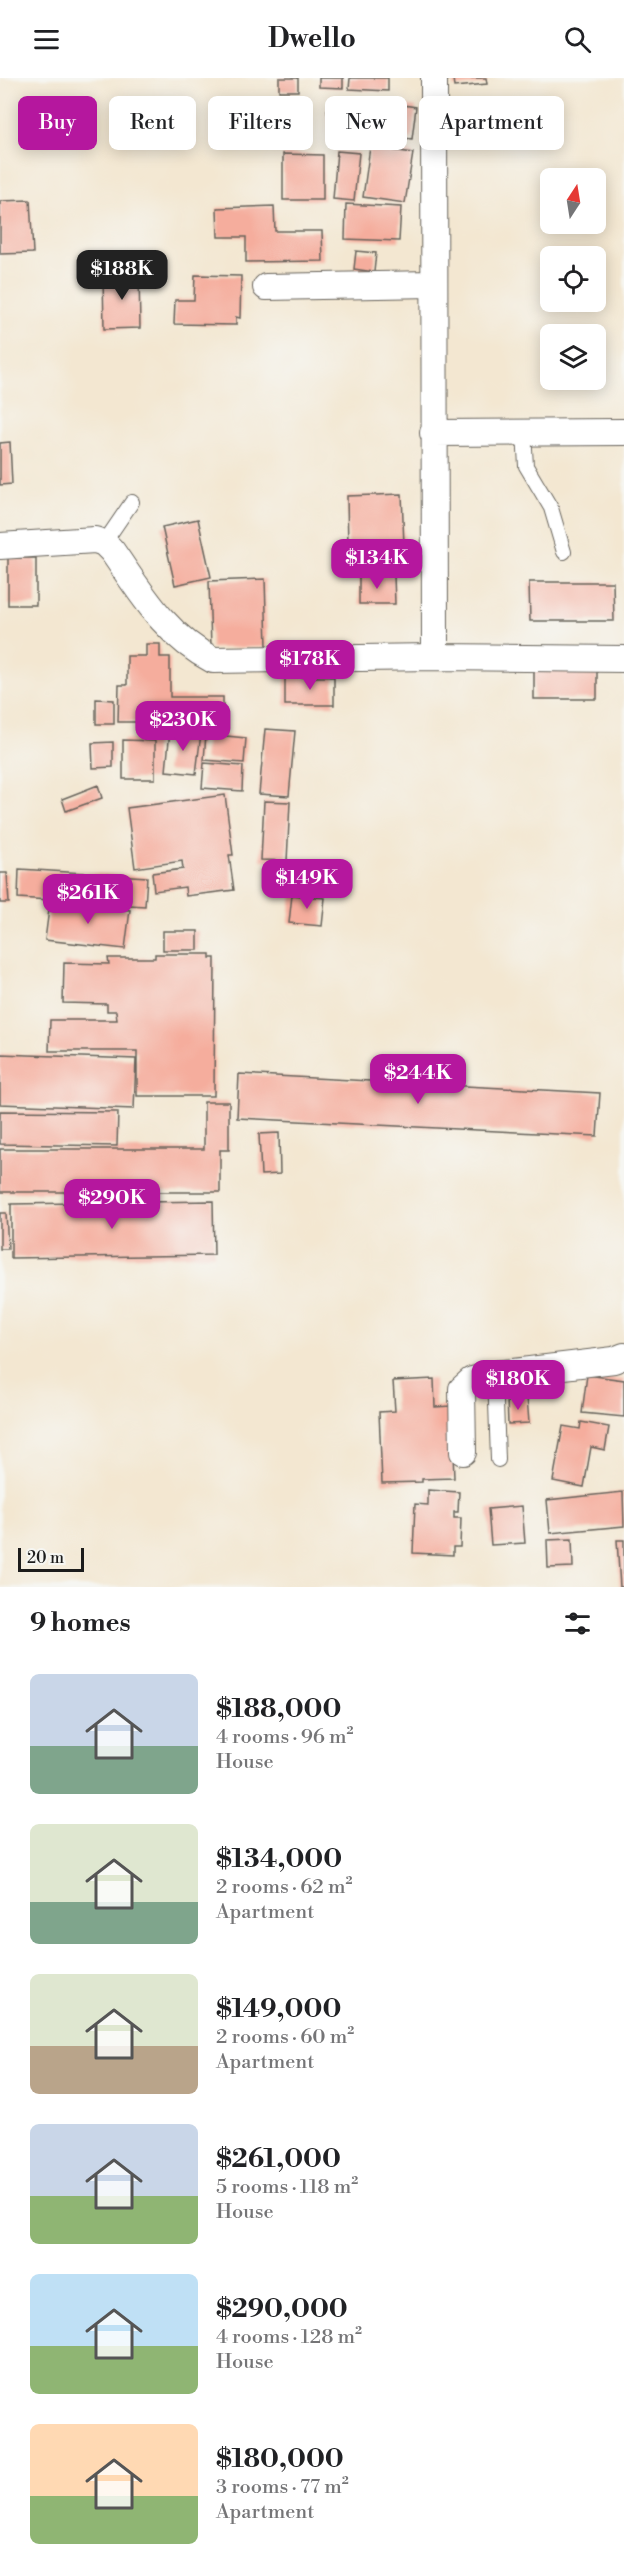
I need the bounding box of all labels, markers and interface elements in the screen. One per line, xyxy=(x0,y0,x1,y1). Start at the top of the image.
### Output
text: Dwello xyxy=(268,22,356,56)
icon: menu xyxy=(30,23,63,56)
icon: search xyxy=(561,23,594,56)
chip: Buy xyxy=(18,96,97,150)
chip: Rent xyxy=(109,96,196,150)
chip: Filters xyxy=(208,96,313,150)
chip: New xyxy=(325,96,407,150)
chip: Apartment xyxy=(419,96,564,150)
north arrow xyxy=(540,168,606,234)
map controls xyxy=(540,168,606,390)
button: locate xyxy=(540,246,606,312)
pin: $188K xyxy=(80,250,164,301)
text: $188K xyxy=(91,257,153,282)
button: layers xyxy=(540,324,606,390)
pin: $134K xyxy=(335,539,419,590)
text: $134K xyxy=(345,546,409,571)
pin: $178K xyxy=(268,640,352,691)
text: $178K xyxy=(280,647,340,672)
pin: $230K xyxy=(141,701,225,752)
text: $230K xyxy=(149,708,217,733)
pin: $149K xyxy=(265,859,349,910)
text: $149K xyxy=(276,866,338,891)
pin: $261K xyxy=(46,874,130,925)
text: $261K xyxy=(57,881,119,906)
pin: $244K xyxy=(376,1054,460,1105)
text: $244K xyxy=(384,1061,452,1086)
pin: $290K xyxy=(70,1179,154,1230)
text: $290K xyxy=(78,1186,146,1211)
pin: $180K xyxy=(476,1360,560,1411)
text: $180K xyxy=(486,1367,550,1392)
scale bar xyxy=(18,1545,84,1572)
text: 20 m xyxy=(27,1548,64,1568)
text: 9 homes xyxy=(30,1607,131,1639)
icon: filters xyxy=(561,1607,594,1640)
text: $188,000 xyxy=(216,1693,341,1725)
icon: home xyxy=(78,1698,150,1770)
text: 4 rooms · 96 m² xyxy=(216,1725,354,1750)
text: House xyxy=(216,1750,274,1775)
text: $134,000 xyxy=(216,1843,342,1875)
icon: home xyxy=(78,1848,150,1920)
text: 2 rooms · 62 m² xyxy=(216,1875,352,1900)
text: Apartment xyxy=(216,1900,314,1925)
text: $149,000 xyxy=(216,1993,341,2025)
icon: home xyxy=(78,1998,150,2070)
text: 2 rooms · 60 m² xyxy=(216,2025,354,2050)
text: Apartment xyxy=(216,2050,314,2075)
text: $261,000 xyxy=(216,2143,341,2175)
icon: home xyxy=(78,2148,150,2220)
text: 5 rooms · 118 m² xyxy=(216,2175,358,2200)
text: House xyxy=(216,2200,274,2225)
text: $290,000 xyxy=(216,2293,348,2325)
icon: home xyxy=(78,2298,150,2370)
text: 4 rooms · 128 m² xyxy=(216,2325,362,2350)
text: House xyxy=(216,2350,274,2375)
text: $180,000 xyxy=(216,2443,344,2475)
icon: home xyxy=(78,2448,150,2520)
text: 3 rooms · 77 m² xyxy=(216,2475,349,2500)
text: Apartment xyxy=(216,2500,314,2525)

